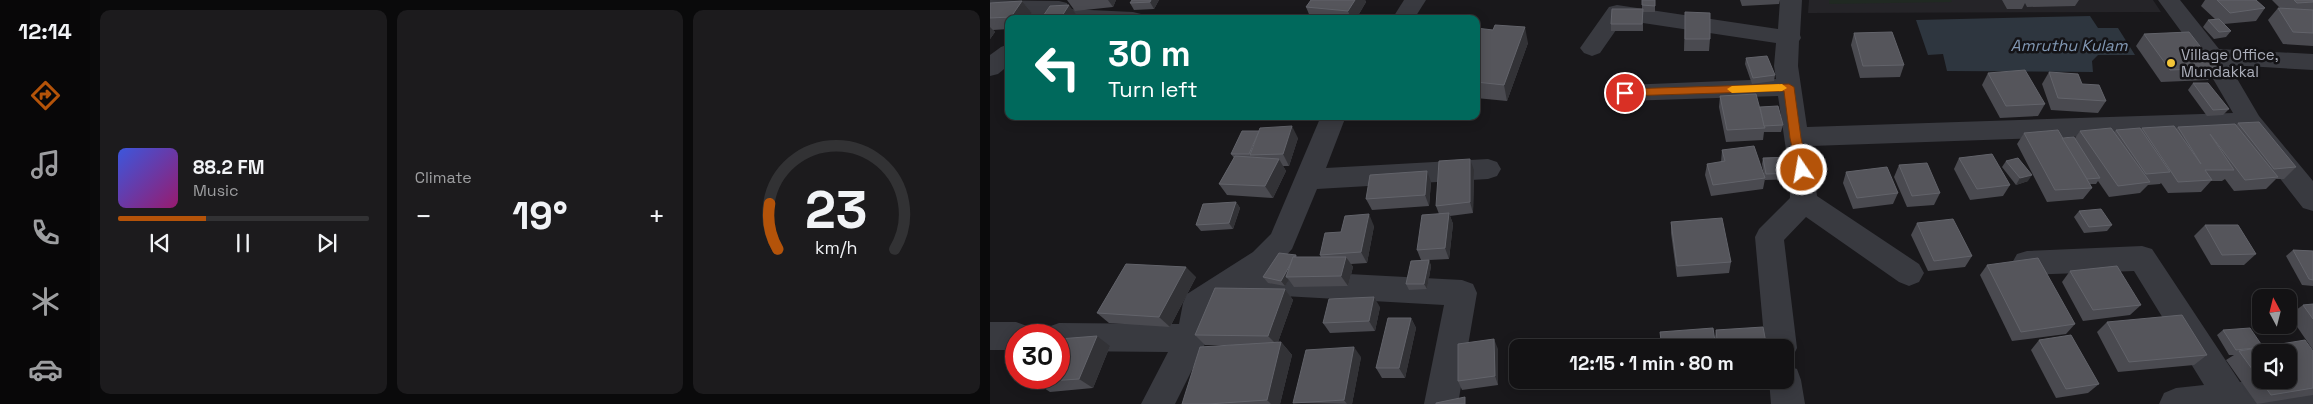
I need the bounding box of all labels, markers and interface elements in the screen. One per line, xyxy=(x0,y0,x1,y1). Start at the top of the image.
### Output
text: 12:14 xyxy=(18,17,72,45)
text: 30 m xyxy=(1108,32,1191,76)
icon: left xyxy=(1025,35,1090,100)
water label: Amruthu Kulam xyxy=(2011,35,2129,56)
place label: Village Office, Mundakkal xyxy=(2181,45,2278,81)
marker: Village Office, Mundakkal xyxy=(2165,57,2177,69)
pin xyxy=(1604,72,1646,114)
text: Turn left xyxy=(1108,75,1198,103)
icon: directions xyxy=(28,78,63,113)
icon: arrive xyxy=(1611,79,1639,107)
position arrow xyxy=(1775,143,1827,195)
icon: music xyxy=(28,147,63,182)
text: 88.2 FM xyxy=(193,155,264,180)
text: Climate xyxy=(415,167,472,188)
text: 23 xyxy=(805,177,868,243)
text: Music xyxy=(193,180,239,201)
text: 19° xyxy=(512,192,568,240)
text: − xyxy=(415,198,432,234)
text: + xyxy=(648,198,665,234)
icon: phone xyxy=(28,215,63,250)
icon: previous xyxy=(146,229,174,257)
icon: pause xyxy=(229,229,257,257)
icon: next xyxy=(313,229,341,257)
text: km/h xyxy=(815,236,858,259)
icon: climate xyxy=(28,284,63,319)
north arrow xyxy=(2252,289,2298,334)
map controls xyxy=(2252,289,2297,389)
speed limit sign: 30 xyxy=(1005,324,1070,389)
button: sound xyxy=(2252,344,2297,389)
text: 12:15 · 1 min · 80 m xyxy=(1569,351,1734,376)
icon: car xyxy=(28,352,63,387)

